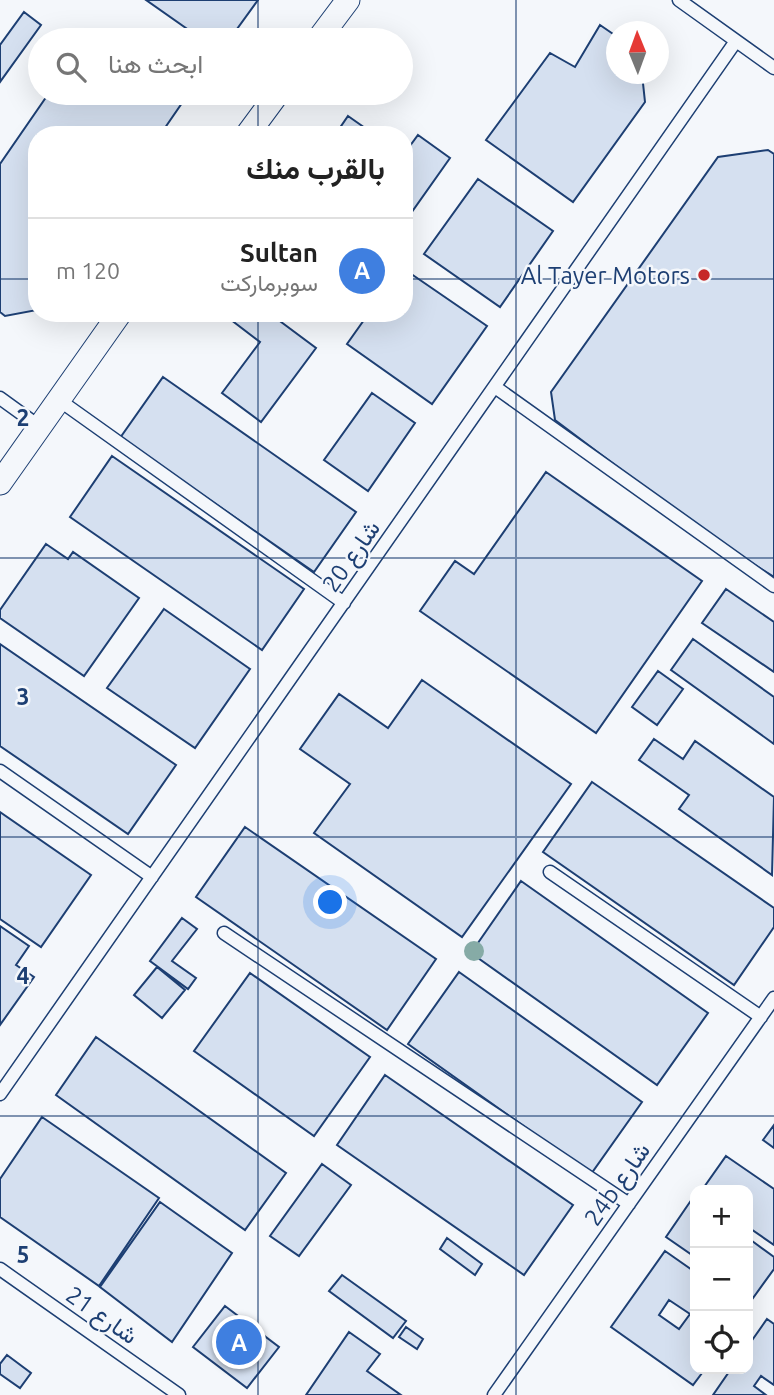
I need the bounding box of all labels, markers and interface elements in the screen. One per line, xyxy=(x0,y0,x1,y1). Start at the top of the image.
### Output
north arrow xyxy=(606,21,669,84)
search box xyxy=(28,28,413,105)
icon: search xyxy=(52,48,90,86)
text: ابحث هنا xyxy=(108,49,203,78)
text: بالقرب منك xyxy=(246,151,385,185)
text: Sultan xyxy=(240,238,318,267)
text: 120 m xyxy=(56,258,120,283)
text: A xyxy=(354,258,370,283)
place label: Al Tayer Motors xyxy=(521,262,690,289)
marker: Al Tayer Motors xyxy=(696,267,712,283)
text: سوبرماركت xyxy=(220,270,318,295)
text: 2 xyxy=(17,405,29,430)
street label: شارع 20 xyxy=(317,515,388,599)
text: 3 xyxy=(17,684,29,709)
your location xyxy=(313,885,347,919)
text: 4 xyxy=(17,963,30,988)
street label: 24b شارع xyxy=(579,1137,658,1232)
map controls xyxy=(690,1185,753,1374)
button: + xyxy=(690,1185,753,1248)
text: 5 xyxy=(17,1242,29,1267)
button: − xyxy=(690,1248,753,1311)
street label: شارع 21 xyxy=(59,1281,143,1352)
button: locate xyxy=(690,1311,753,1374)
pin: A xyxy=(216,1316,262,1368)

